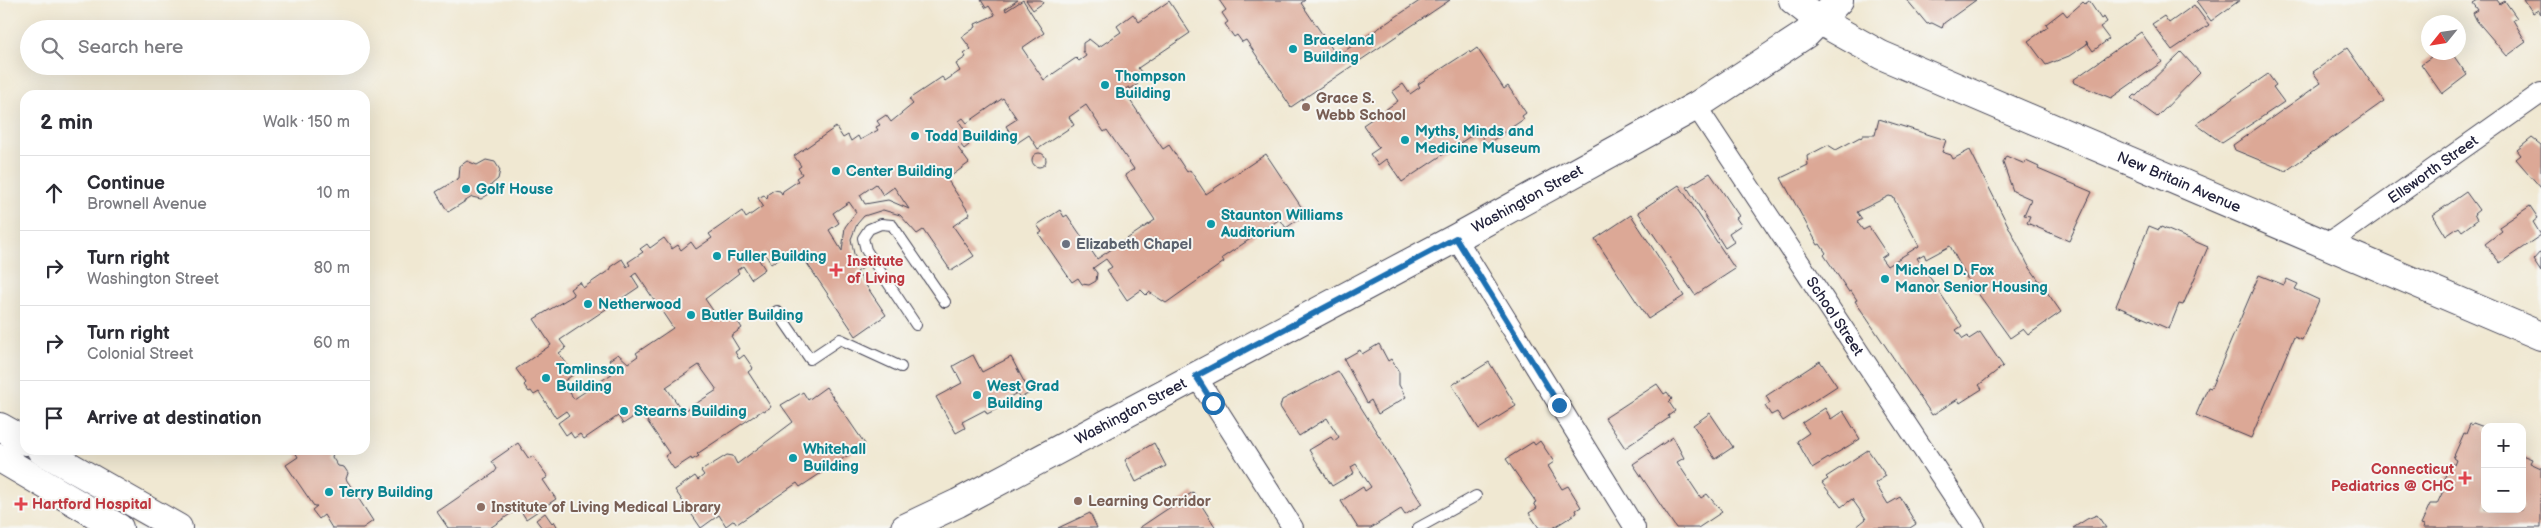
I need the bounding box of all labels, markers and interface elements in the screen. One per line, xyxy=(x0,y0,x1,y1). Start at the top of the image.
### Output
north arrow xyxy=(2421,15,2466,60)
search box xyxy=(20,20,370,75)
place label: Braceland Building xyxy=(1303,31,1374,67)
icon: search xyxy=(38,34,66,62)
text: Search here xyxy=(78,36,183,59)
marker: Braceland Building xyxy=(1287,43,1299,55)
place label: Thompson Building xyxy=(1115,67,1186,103)
marker: Thompson Building xyxy=(1099,79,1111,91)
place label: Grace S. Webb School xyxy=(1316,89,1406,125)
marker: Grace S. Webb School xyxy=(1300,101,1312,113)
text: 2 min xyxy=(40,110,93,135)
text: Walk · 150 m xyxy=(263,113,350,132)
place label: Myths, Minds and Medicine Museum xyxy=(1415,122,1541,158)
place label: Todd Building xyxy=(925,127,1018,146)
marker: Todd Building xyxy=(909,130,921,142)
street label: Ellsworth Street xyxy=(2384,131,2482,208)
marker: Myths, Minds and Medicine Museum xyxy=(1399,134,1411,146)
street label: New Britain Avenue xyxy=(2114,147,2244,217)
street label: Washington Street xyxy=(1468,160,1586,237)
place label: Center Building xyxy=(846,162,953,181)
marker: Center Building xyxy=(830,165,842,177)
text: Continue xyxy=(87,172,165,195)
icon: ahead xyxy=(40,179,68,207)
place label: Golf House xyxy=(476,180,553,199)
marker: Golf House xyxy=(460,183,472,195)
text: 10 m xyxy=(317,184,350,203)
text: Brownell Avenue xyxy=(87,195,207,214)
place label: Staunton Williams Auditorium xyxy=(1220,206,1343,242)
marker: Staunton Williams Auditorium xyxy=(1205,218,1217,230)
place label: Elizabeth Chapel xyxy=(1076,235,1192,254)
marker: Elizabeth Chapel xyxy=(1060,238,1072,250)
text: Turn right xyxy=(87,247,170,270)
place label: Fuller Building xyxy=(727,247,826,266)
marker: Fuller Building xyxy=(711,250,723,262)
place label: Institute of Living xyxy=(847,252,905,288)
icon: right xyxy=(40,254,68,282)
text: 80 m xyxy=(314,259,350,278)
place label: Michael D. Fox Manor Senior Housing xyxy=(1895,261,2048,297)
marker: Institute of Living xyxy=(829,263,843,277)
text: Washington Street xyxy=(87,270,219,289)
street label: School Street xyxy=(1802,273,1868,360)
marker: Michael D. Fox Manor Senior Housing xyxy=(1879,273,1891,285)
place label: Netherwood xyxy=(598,295,681,314)
marker: Netherwood xyxy=(582,298,594,310)
place label: Butler Building xyxy=(701,306,803,325)
marker: Butler Building xyxy=(685,309,697,321)
text: Turn right xyxy=(87,322,170,345)
icon: right xyxy=(40,329,68,357)
text: 60 m xyxy=(313,334,350,353)
text: Colonial Street xyxy=(87,345,193,364)
place label: Tomlinson Building xyxy=(556,360,624,396)
marker: Tomlinson Building xyxy=(540,372,552,384)
street label: Washington Street xyxy=(1071,374,1190,449)
place label: West Grad Building xyxy=(987,377,1059,413)
marker: West Grad Building xyxy=(971,389,983,401)
route start xyxy=(1202,392,1225,415)
route end xyxy=(1548,394,1571,417)
place label: Stearns Building xyxy=(634,402,747,421)
icon: arrive xyxy=(40,404,68,432)
marker: Stearns Building xyxy=(618,405,630,417)
text: Arrive at destination xyxy=(87,407,262,430)
map controls xyxy=(2481,423,2526,513)
button: + xyxy=(2481,423,2526,468)
place label: Whitehall Building xyxy=(803,440,866,476)
marker: Whitehall Building xyxy=(787,452,799,464)
place label: Connecticut Pediatrics @ CHC xyxy=(2331,460,2454,496)
button: − xyxy=(2481,468,2526,513)
marker: Connecticut Pediatrics @ CHC xyxy=(2458,471,2472,485)
place label: Terry Building xyxy=(339,483,433,502)
marker: Terry Building xyxy=(323,486,335,498)
place label: Learning Corridor xyxy=(1088,492,1212,511)
place label: Hartford Hospital xyxy=(32,495,152,514)
marker: Learning Corridor xyxy=(1072,495,1084,507)
marker: Hartford Hospital xyxy=(14,497,28,511)
place label: Institute of Living Medical Library xyxy=(491,498,721,517)
marker: Institute of Living Medical Library xyxy=(475,501,487,513)

